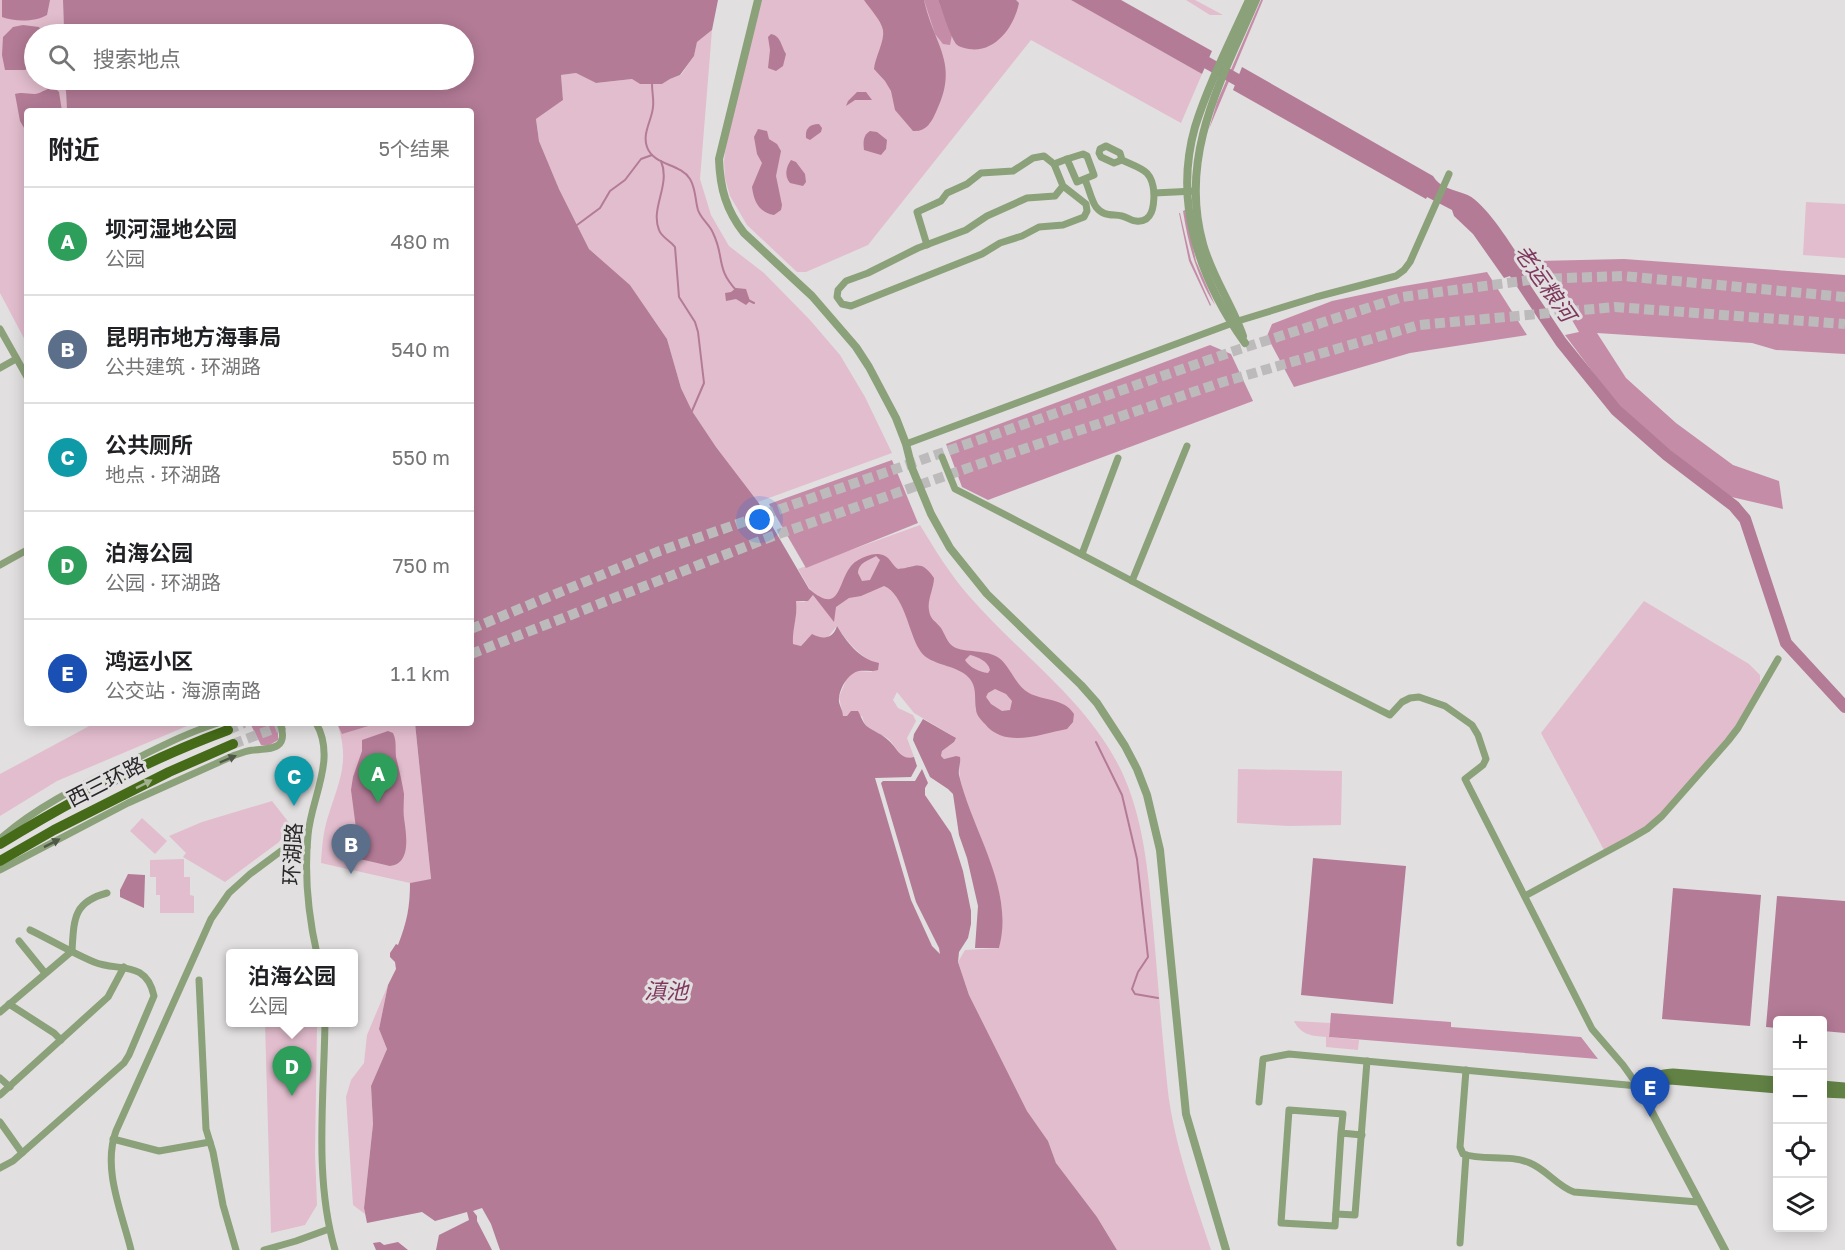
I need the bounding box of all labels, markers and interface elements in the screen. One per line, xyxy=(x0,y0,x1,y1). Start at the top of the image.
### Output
search box xyxy=(24,24,474,90)
icon: search xyxy=(45,41,78,74)
text: 搜索地点 xyxy=(93,45,181,72)
text: 附近 xyxy=(48,134,100,165)
text: 5个结果 xyxy=(378,136,450,160)
text: 坝河湿地公园 xyxy=(105,215,237,242)
text: A xyxy=(60,229,75,253)
text: 480 m xyxy=(391,229,450,253)
water label: 老运粮河 xyxy=(1509,239,1584,330)
text: 公园 xyxy=(105,246,145,270)
text: 昆明市地方海事局 xyxy=(105,323,281,350)
text: B xyxy=(60,337,75,361)
text: 540 m xyxy=(391,337,450,361)
text: 公共建筑 · 环湖路 xyxy=(105,354,261,378)
text: 公共厕所 xyxy=(105,431,193,458)
text: C xyxy=(60,445,75,469)
text: 550 m xyxy=(392,445,450,469)
text: 地点 · 环湖路 xyxy=(105,462,221,486)
your location xyxy=(745,505,774,534)
text: 泊海公园 xyxy=(105,539,193,566)
text: D xyxy=(60,553,75,577)
text: 750 m xyxy=(393,553,450,577)
text: 公园 · 环湖路 xyxy=(105,570,221,594)
text: 鸿运小区 xyxy=(105,647,193,674)
text: E xyxy=(61,661,74,685)
text: 1.1 km xyxy=(391,661,450,685)
text: 公交站 · 海源南路 xyxy=(105,678,261,702)
street label: 西三环路 xyxy=(62,750,149,812)
one-way arrow xyxy=(219,754,237,764)
pin: A xyxy=(358,754,398,803)
pin: C xyxy=(274,756,314,806)
one-way arrow xyxy=(135,780,153,790)
street label: 环湖路 xyxy=(277,822,307,886)
pin: B xyxy=(332,824,370,874)
one-way arrow xyxy=(44,838,61,848)
popup xyxy=(226,949,358,1027)
text: 泊海公园 xyxy=(248,962,336,989)
water label: 滇池 xyxy=(644,977,690,1004)
text: 公园 xyxy=(248,993,288,1017)
map controls xyxy=(1773,1016,1827,1232)
button: + xyxy=(1773,1016,1827,1070)
pin: D xyxy=(272,1046,312,1096)
pin: E xyxy=(1630,1068,1670,1117)
button: − xyxy=(1773,1070,1827,1124)
button: locate xyxy=(1773,1124,1827,1178)
button: layers xyxy=(1773,1178,1827,1232)

